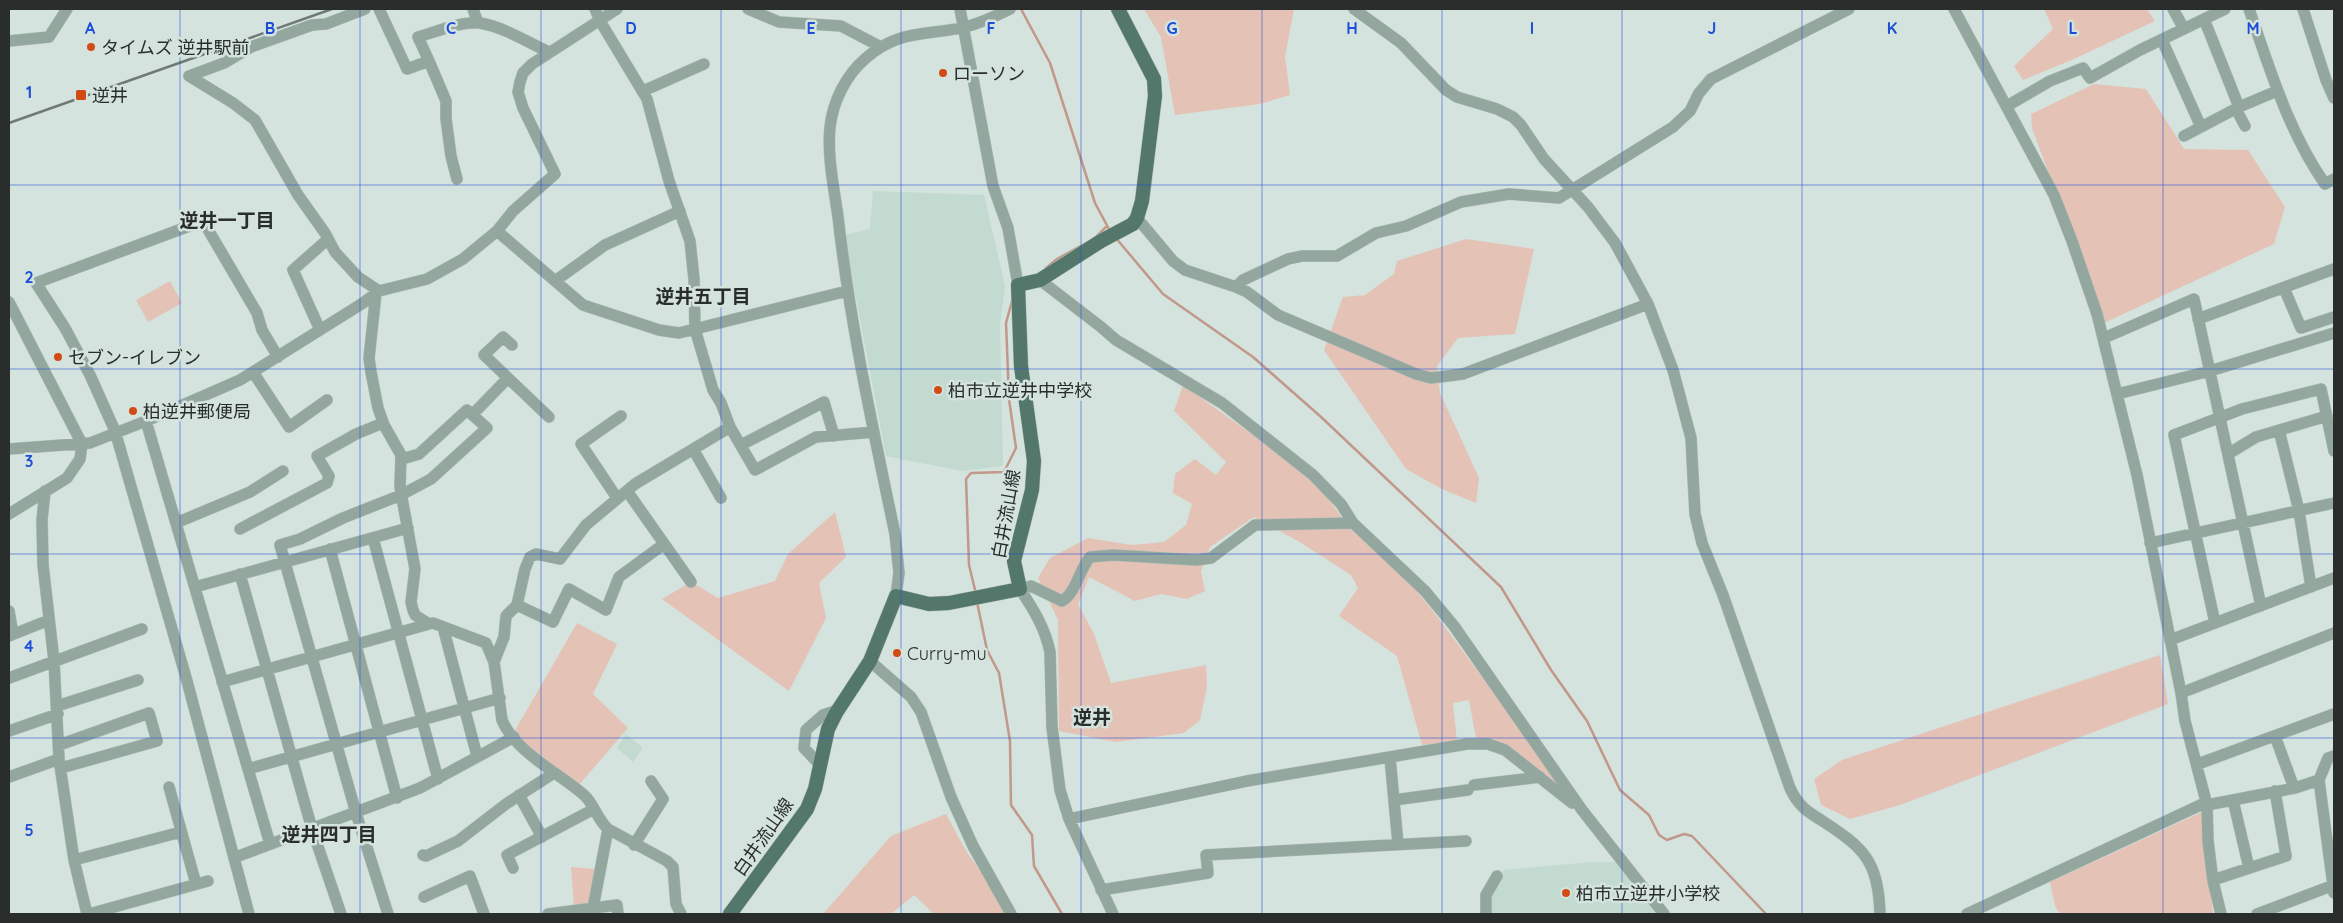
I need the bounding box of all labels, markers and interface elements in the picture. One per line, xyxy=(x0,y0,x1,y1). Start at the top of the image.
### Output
text: A xyxy=(85,18,96,38)
text: B xyxy=(265,18,275,38)
text: C xyxy=(446,18,456,38)
text: D xyxy=(625,18,637,38)
text: E xyxy=(806,18,816,38)
text: F xyxy=(987,18,996,38)
text: G xyxy=(1166,18,1178,38)
text: H xyxy=(1346,18,1358,38)
text: I xyxy=(1530,18,1534,38)
text: J xyxy=(1708,18,1716,38)
text: K xyxy=(1887,18,1897,38)
text: L xyxy=(2069,18,2078,38)
text: M xyxy=(2246,18,2260,38)
place label: タイムズ 逆井駅前 xyxy=(101,36,250,59)
marker: タイムズ 逆井駅前 xyxy=(85,41,97,53)
place label: ローソン xyxy=(953,62,1025,85)
marker: ローソン xyxy=(937,67,949,79)
text: 1 xyxy=(26,82,32,102)
place label: 逆井 xyxy=(92,84,128,107)
marker: 逆井 xyxy=(74,88,88,102)
district label: 逆井一丁目 xyxy=(179,208,275,232)
text: 2 xyxy=(24,267,34,287)
district label: 逆井五丁目 xyxy=(655,284,751,308)
place label: セブン-イレブン xyxy=(68,346,201,369)
marker: セブン-イレブン xyxy=(52,351,64,363)
place label: 柏市立逆井中学校 xyxy=(948,379,1092,402)
marker: 柏市立逆井中学校 xyxy=(932,384,944,396)
place label: 柏逆井郵便局 xyxy=(143,400,251,423)
marker: 柏逆井郵便局 xyxy=(127,405,139,417)
text: 3 xyxy=(25,451,33,471)
street label: 白井流山線 xyxy=(987,468,1025,560)
text: 4 xyxy=(24,636,34,656)
place label: Curry-mu xyxy=(907,642,987,665)
marker: Curry-mu xyxy=(891,647,903,659)
district label: 逆井 xyxy=(1073,705,1111,729)
street label: 白井流山線 xyxy=(728,794,798,880)
text: 5 xyxy=(24,820,34,840)
district label: 逆井四丁目 xyxy=(281,822,377,846)
place label: 柏市立逆井小学校 xyxy=(1576,882,1720,905)
marker: 柏市立逆井小学校 xyxy=(1560,887,1572,899)

